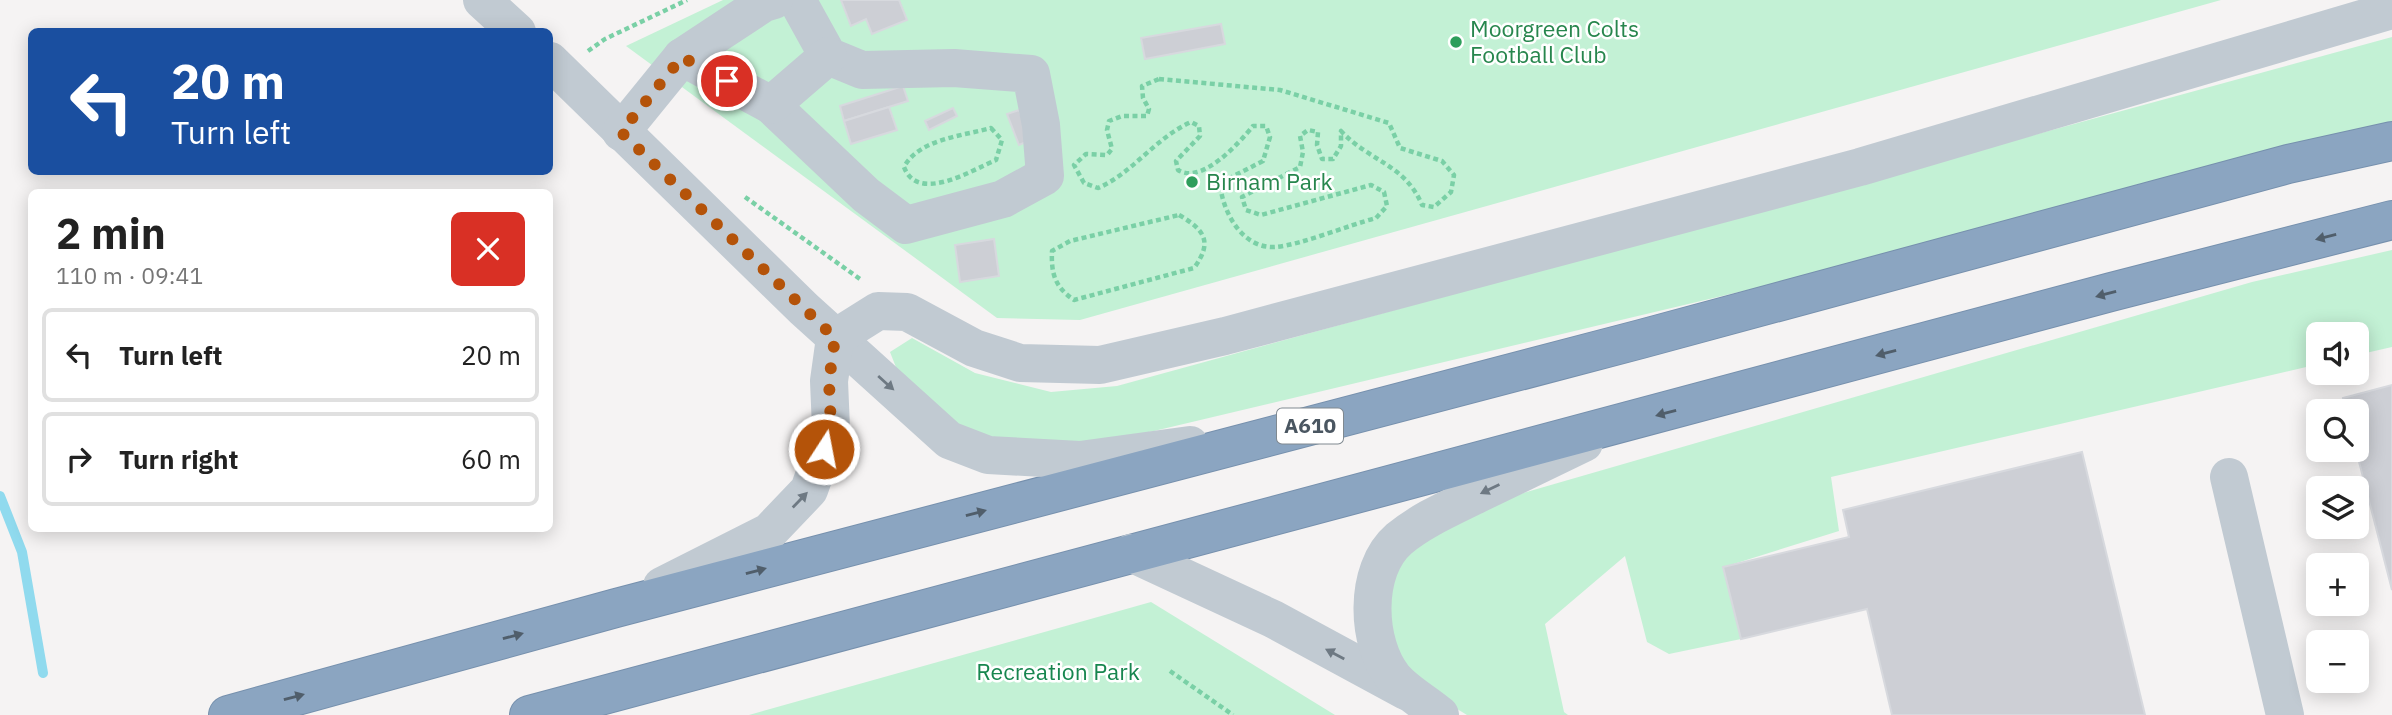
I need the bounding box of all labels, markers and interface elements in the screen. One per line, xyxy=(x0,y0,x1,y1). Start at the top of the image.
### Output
place label: Moorgreen Colts Football Club xyxy=(1470,13,1639,69)
marker: Moorgreen Colts Football Club xyxy=(1448,34,1464,50)
text: 20 m xyxy=(171,49,285,112)
pin xyxy=(697,51,757,111)
icon: left xyxy=(56,56,147,147)
icon: arrive xyxy=(708,62,746,100)
text: Turn left xyxy=(171,111,291,153)
place label: Birnam Park xyxy=(1206,166,1333,196)
marker: Birnam Park xyxy=(1184,174,1200,190)
text: 2 min xyxy=(56,206,166,261)
button: close xyxy=(451,212,525,286)
one-way arrow xyxy=(2315,232,2337,243)
text: 110 m · 09:41 xyxy=(56,260,203,290)
one-way arrow xyxy=(2094,289,2116,300)
map controls xyxy=(2306,322,2369,693)
button: sound xyxy=(2306,322,2369,385)
icon: left xyxy=(60,336,98,374)
text: Turn left xyxy=(119,338,222,372)
text: 20 m xyxy=(461,338,521,372)
one-way arrow xyxy=(1875,349,1896,359)
one-way arrow xyxy=(877,375,895,391)
button: search xyxy=(2306,399,2369,462)
road number: A610 xyxy=(1277,408,1343,444)
one-way arrow xyxy=(1655,408,1677,419)
position arrow xyxy=(787,412,861,486)
icon: right xyxy=(60,440,98,478)
text: Turn right xyxy=(119,442,238,476)
text: 60 m xyxy=(461,442,521,476)
button: layers xyxy=(2306,476,2369,539)
one-way arrow xyxy=(1480,483,1500,494)
one-way arrow xyxy=(791,492,807,509)
one-way arrow xyxy=(965,507,987,518)
button: + xyxy=(2306,553,2369,616)
one-way arrow xyxy=(745,565,767,576)
button: − xyxy=(2306,630,2369,693)
one-way arrow xyxy=(503,631,524,641)
one-way arrow xyxy=(1325,648,1345,660)
park label: Recreation Park xyxy=(976,656,1140,686)
one-way arrow xyxy=(283,691,305,702)

